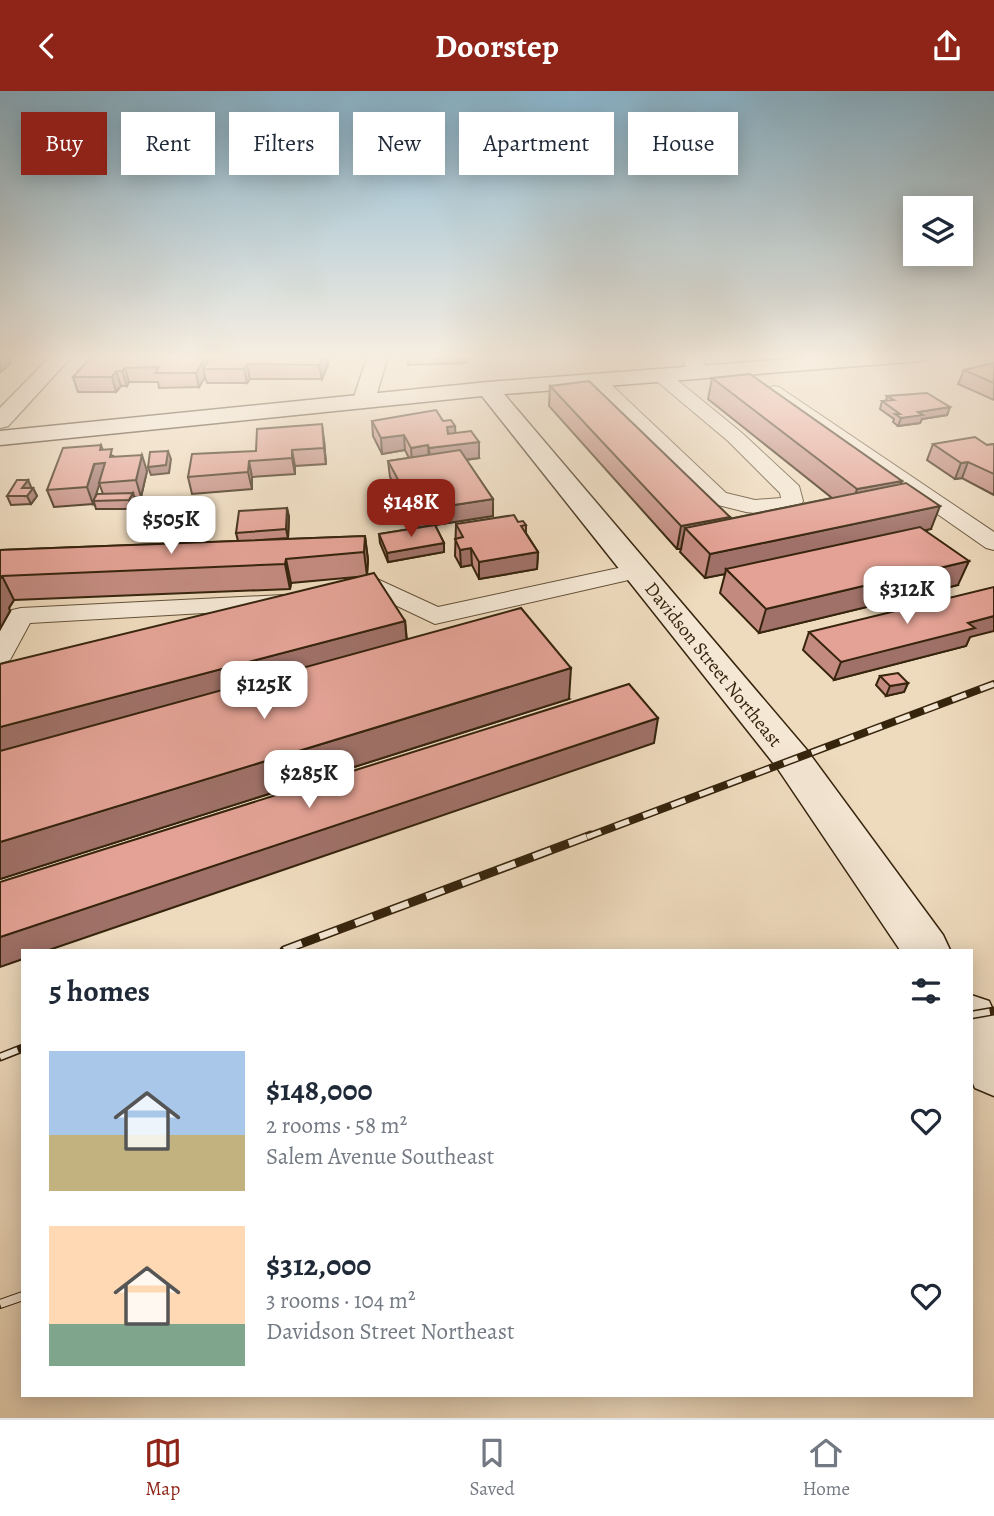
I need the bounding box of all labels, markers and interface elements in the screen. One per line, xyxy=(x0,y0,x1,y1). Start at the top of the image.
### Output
text: Doorstep xyxy=(435,24,559,68)
icon: back xyxy=(28,27,66,65)
icon: share xyxy=(928,27,966,65)
chip: Buy xyxy=(21,112,107,175)
chip: Rent xyxy=(121,112,215,175)
chip: Filters xyxy=(229,112,339,175)
chip: New xyxy=(353,112,445,175)
chip: Apartment xyxy=(459,112,614,175)
chip: House xyxy=(628,112,738,175)
map controls xyxy=(903,196,973,266)
button: layers xyxy=(903,196,973,266)
pin: $148K xyxy=(362,479,460,539)
text: $148K xyxy=(383,486,439,517)
pin: $505K xyxy=(122,497,220,556)
text: $505K xyxy=(142,503,200,534)
pin: $312K xyxy=(858,567,956,626)
text: $312K xyxy=(879,573,935,604)
street label: Davidson Street Northeast xyxy=(639,577,788,753)
pin: $125K xyxy=(215,661,313,721)
text: $125K xyxy=(237,668,292,699)
pin: $285K xyxy=(260,751,358,810)
text: $285K xyxy=(280,757,338,788)
text: 5 homes xyxy=(49,971,150,1011)
icon: filters xyxy=(907,972,945,1010)
text: $148,000 xyxy=(266,1070,373,1110)
icon: home xyxy=(105,1079,189,1163)
icon: heart xyxy=(907,1102,945,1140)
text: 2 rooms · 58 m² xyxy=(266,1110,407,1141)
text: Salem Avenue Southeast xyxy=(266,1141,494,1172)
text: $312,000 xyxy=(266,1245,371,1285)
icon: home xyxy=(105,1254,189,1338)
icon: heart xyxy=(907,1277,945,1315)
text: 3 rooms · 104 m² xyxy=(266,1285,415,1316)
text: Davidson Street Northeast xyxy=(266,1316,515,1347)
tab: Map xyxy=(144,1434,182,1502)
tab: Saved xyxy=(470,1434,515,1502)
tab: Home xyxy=(802,1434,850,1502)

